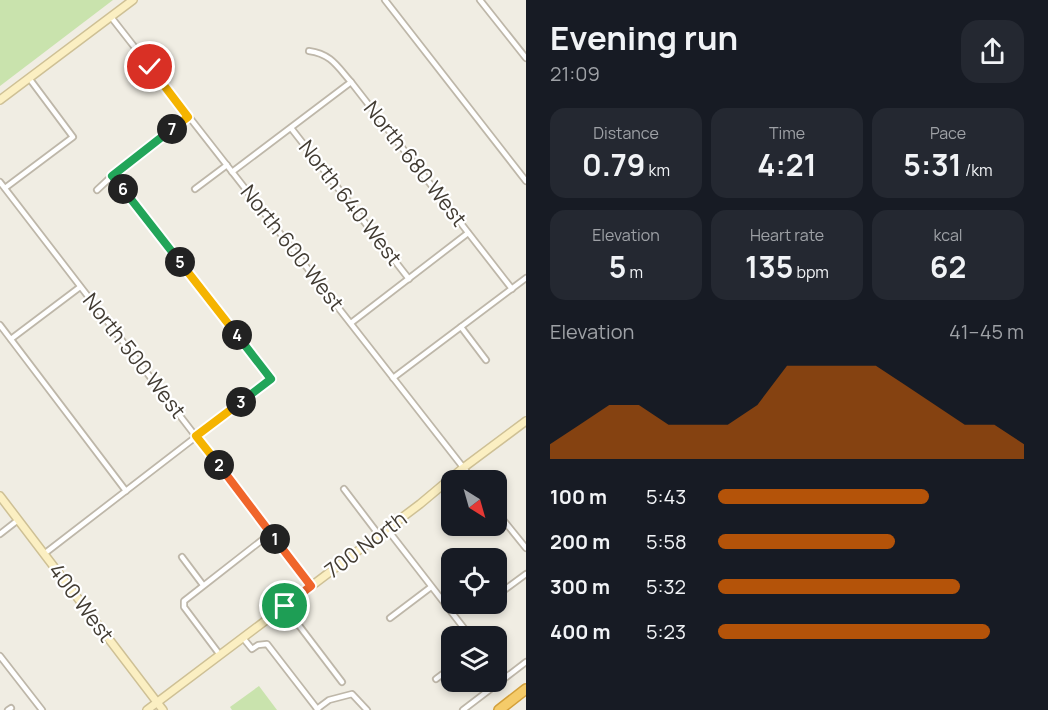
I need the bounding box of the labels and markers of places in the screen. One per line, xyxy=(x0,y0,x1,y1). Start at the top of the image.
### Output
pin xyxy=(124,41,175,92)
pin: 7 xyxy=(157,114,187,144)
pin: 6 xyxy=(108,174,138,204)
pin: 5 xyxy=(165,247,195,277)
pin: 4 xyxy=(222,320,252,350)
pin: 3 xyxy=(226,387,256,417)
pin: 2 xyxy=(204,450,234,480)
pin: 1 xyxy=(260,524,290,554)
pin xyxy=(259,580,310,631)

